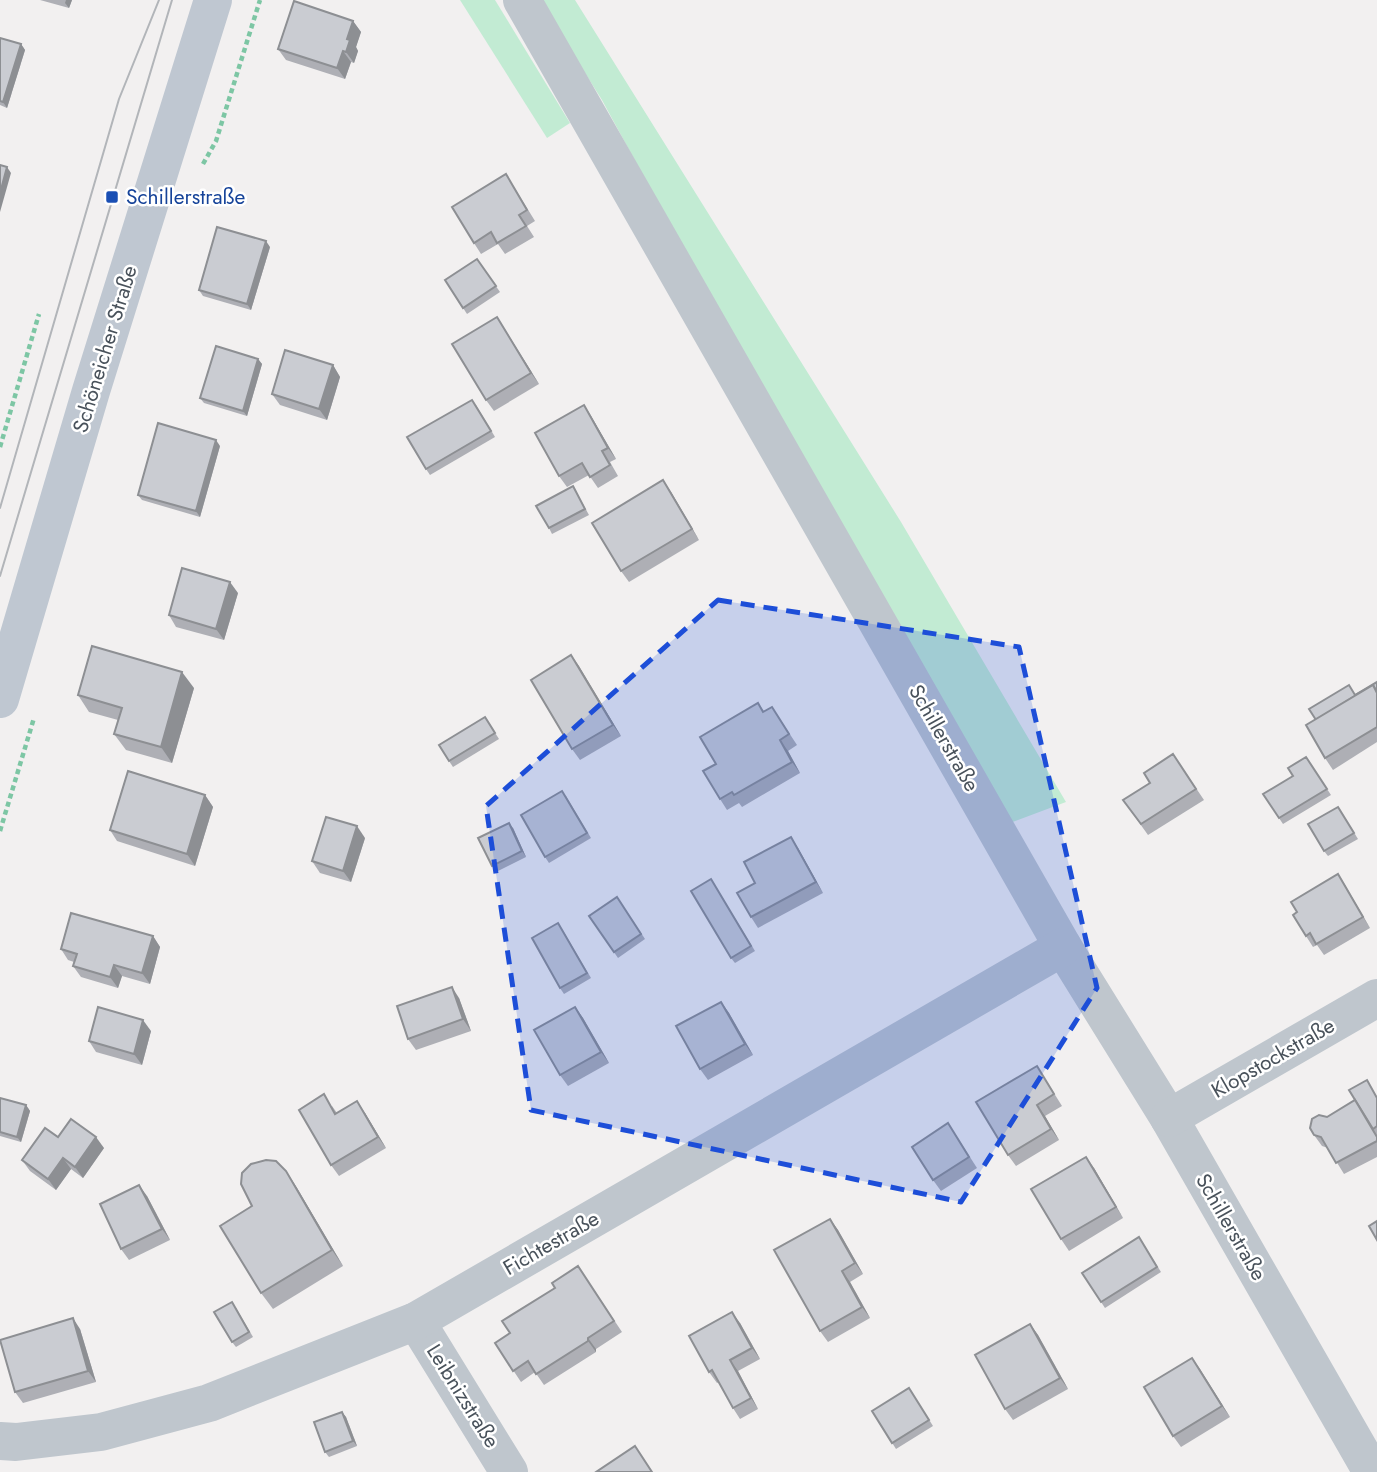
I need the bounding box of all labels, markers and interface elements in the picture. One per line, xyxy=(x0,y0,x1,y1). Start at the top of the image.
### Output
place label: Schillerstraße xyxy=(126,182,245,212)
marker: Schillerstraße xyxy=(104,189,120,205)
street label: Schöneicher Straße xyxy=(65,262,145,436)
street label: Schillerstraße xyxy=(901,679,987,797)
street label: Klopstockstraße xyxy=(1206,1010,1340,1105)
street label: Schillerstraße xyxy=(1188,1168,1274,1286)
street label: Fichtestraße xyxy=(497,1203,605,1283)
street label: Leibnizstraße xyxy=(419,1338,507,1454)

